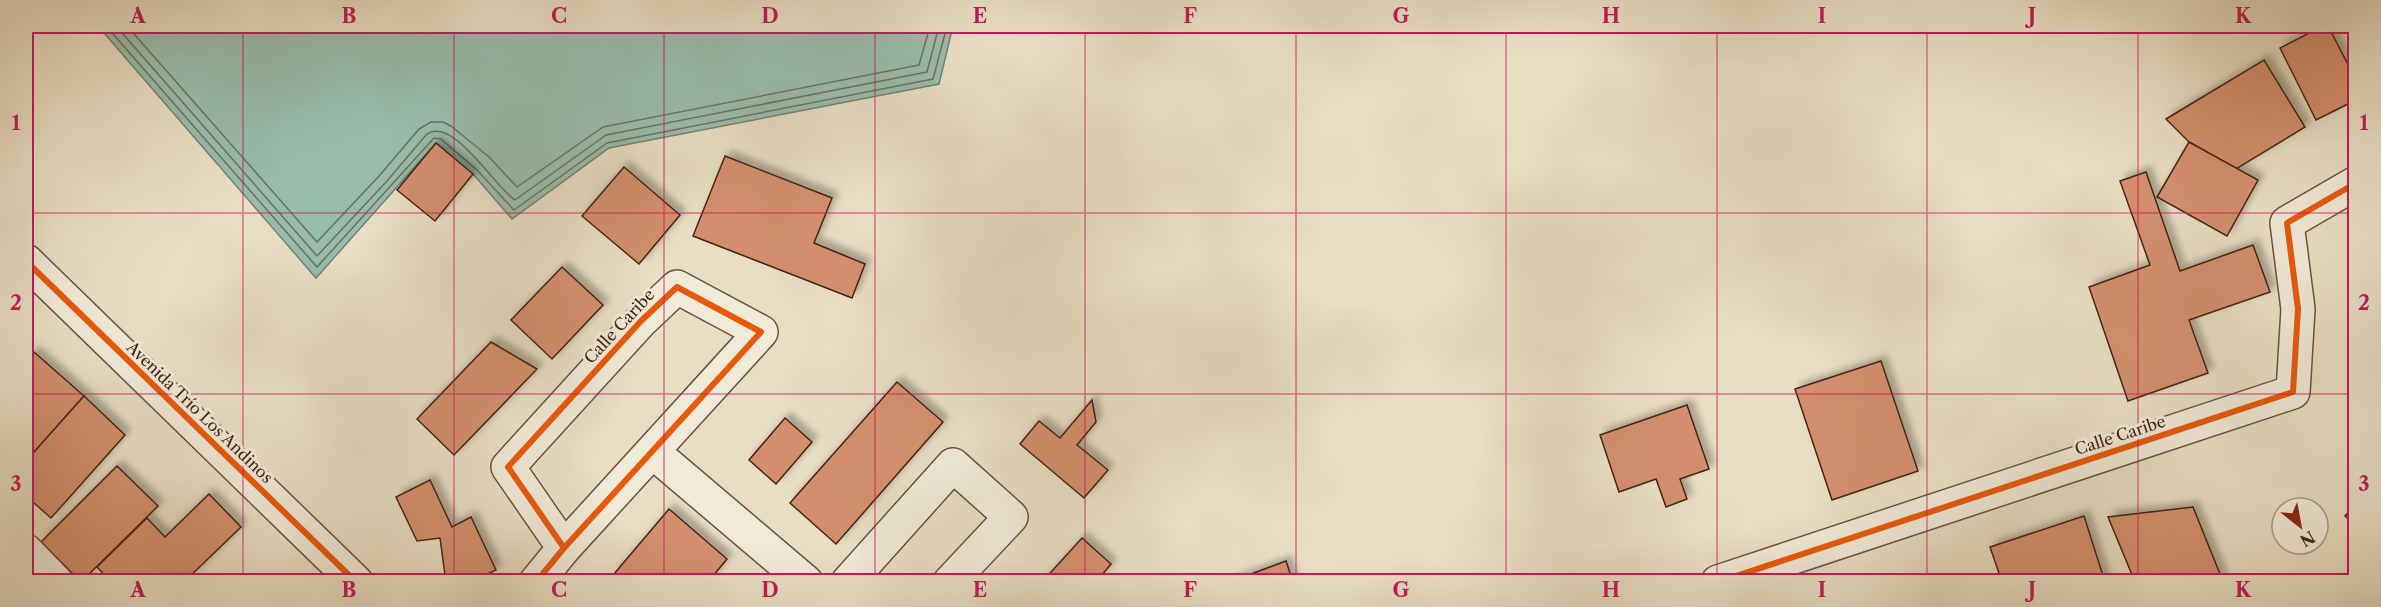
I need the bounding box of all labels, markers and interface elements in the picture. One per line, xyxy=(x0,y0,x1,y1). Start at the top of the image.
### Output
text: A xyxy=(129,4,146,28)
text: B xyxy=(342,4,357,28)
text: C xyxy=(551,4,567,28)
text: D xyxy=(761,4,779,28)
text: E xyxy=(973,4,987,28)
text: F xyxy=(1183,4,1197,28)
text: G xyxy=(1393,4,1410,28)
text: H xyxy=(1602,4,1620,28)
text: I xyxy=(1818,4,1826,28)
text: J xyxy=(2024,4,2036,28)
text: K xyxy=(2235,4,2252,28)
text: 1 xyxy=(12,111,21,135)
text: 1 xyxy=(2360,111,2369,135)
street label: Calle Caribe xyxy=(579,285,659,367)
text: 2 xyxy=(10,291,22,315)
text: 2 xyxy=(2358,291,2370,315)
street label: Avenida Trío Los Andinos xyxy=(122,336,277,487)
street label: Calle Caribe xyxy=(2072,411,2168,459)
text: 3 xyxy=(10,472,22,496)
text: 3 xyxy=(2358,472,2370,496)
north arrow xyxy=(2270,496,2330,556)
text: N xyxy=(2297,527,2319,551)
text: A xyxy=(129,578,146,602)
text: B xyxy=(342,578,357,602)
text: C xyxy=(551,578,567,602)
text: D xyxy=(761,578,779,602)
text: E xyxy=(973,578,987,602)
text: F xyxy=(1183,578,1197,602)
text: G xyxy=(1393,578,1410,602)
text: H xyxy=(1602,578,1620,602)
text: I xyxy=(1818,578,1826,602)
text: J xyxy=(2024,578,2036,602)
text: K xyxy=(2235,578,2252,602)

